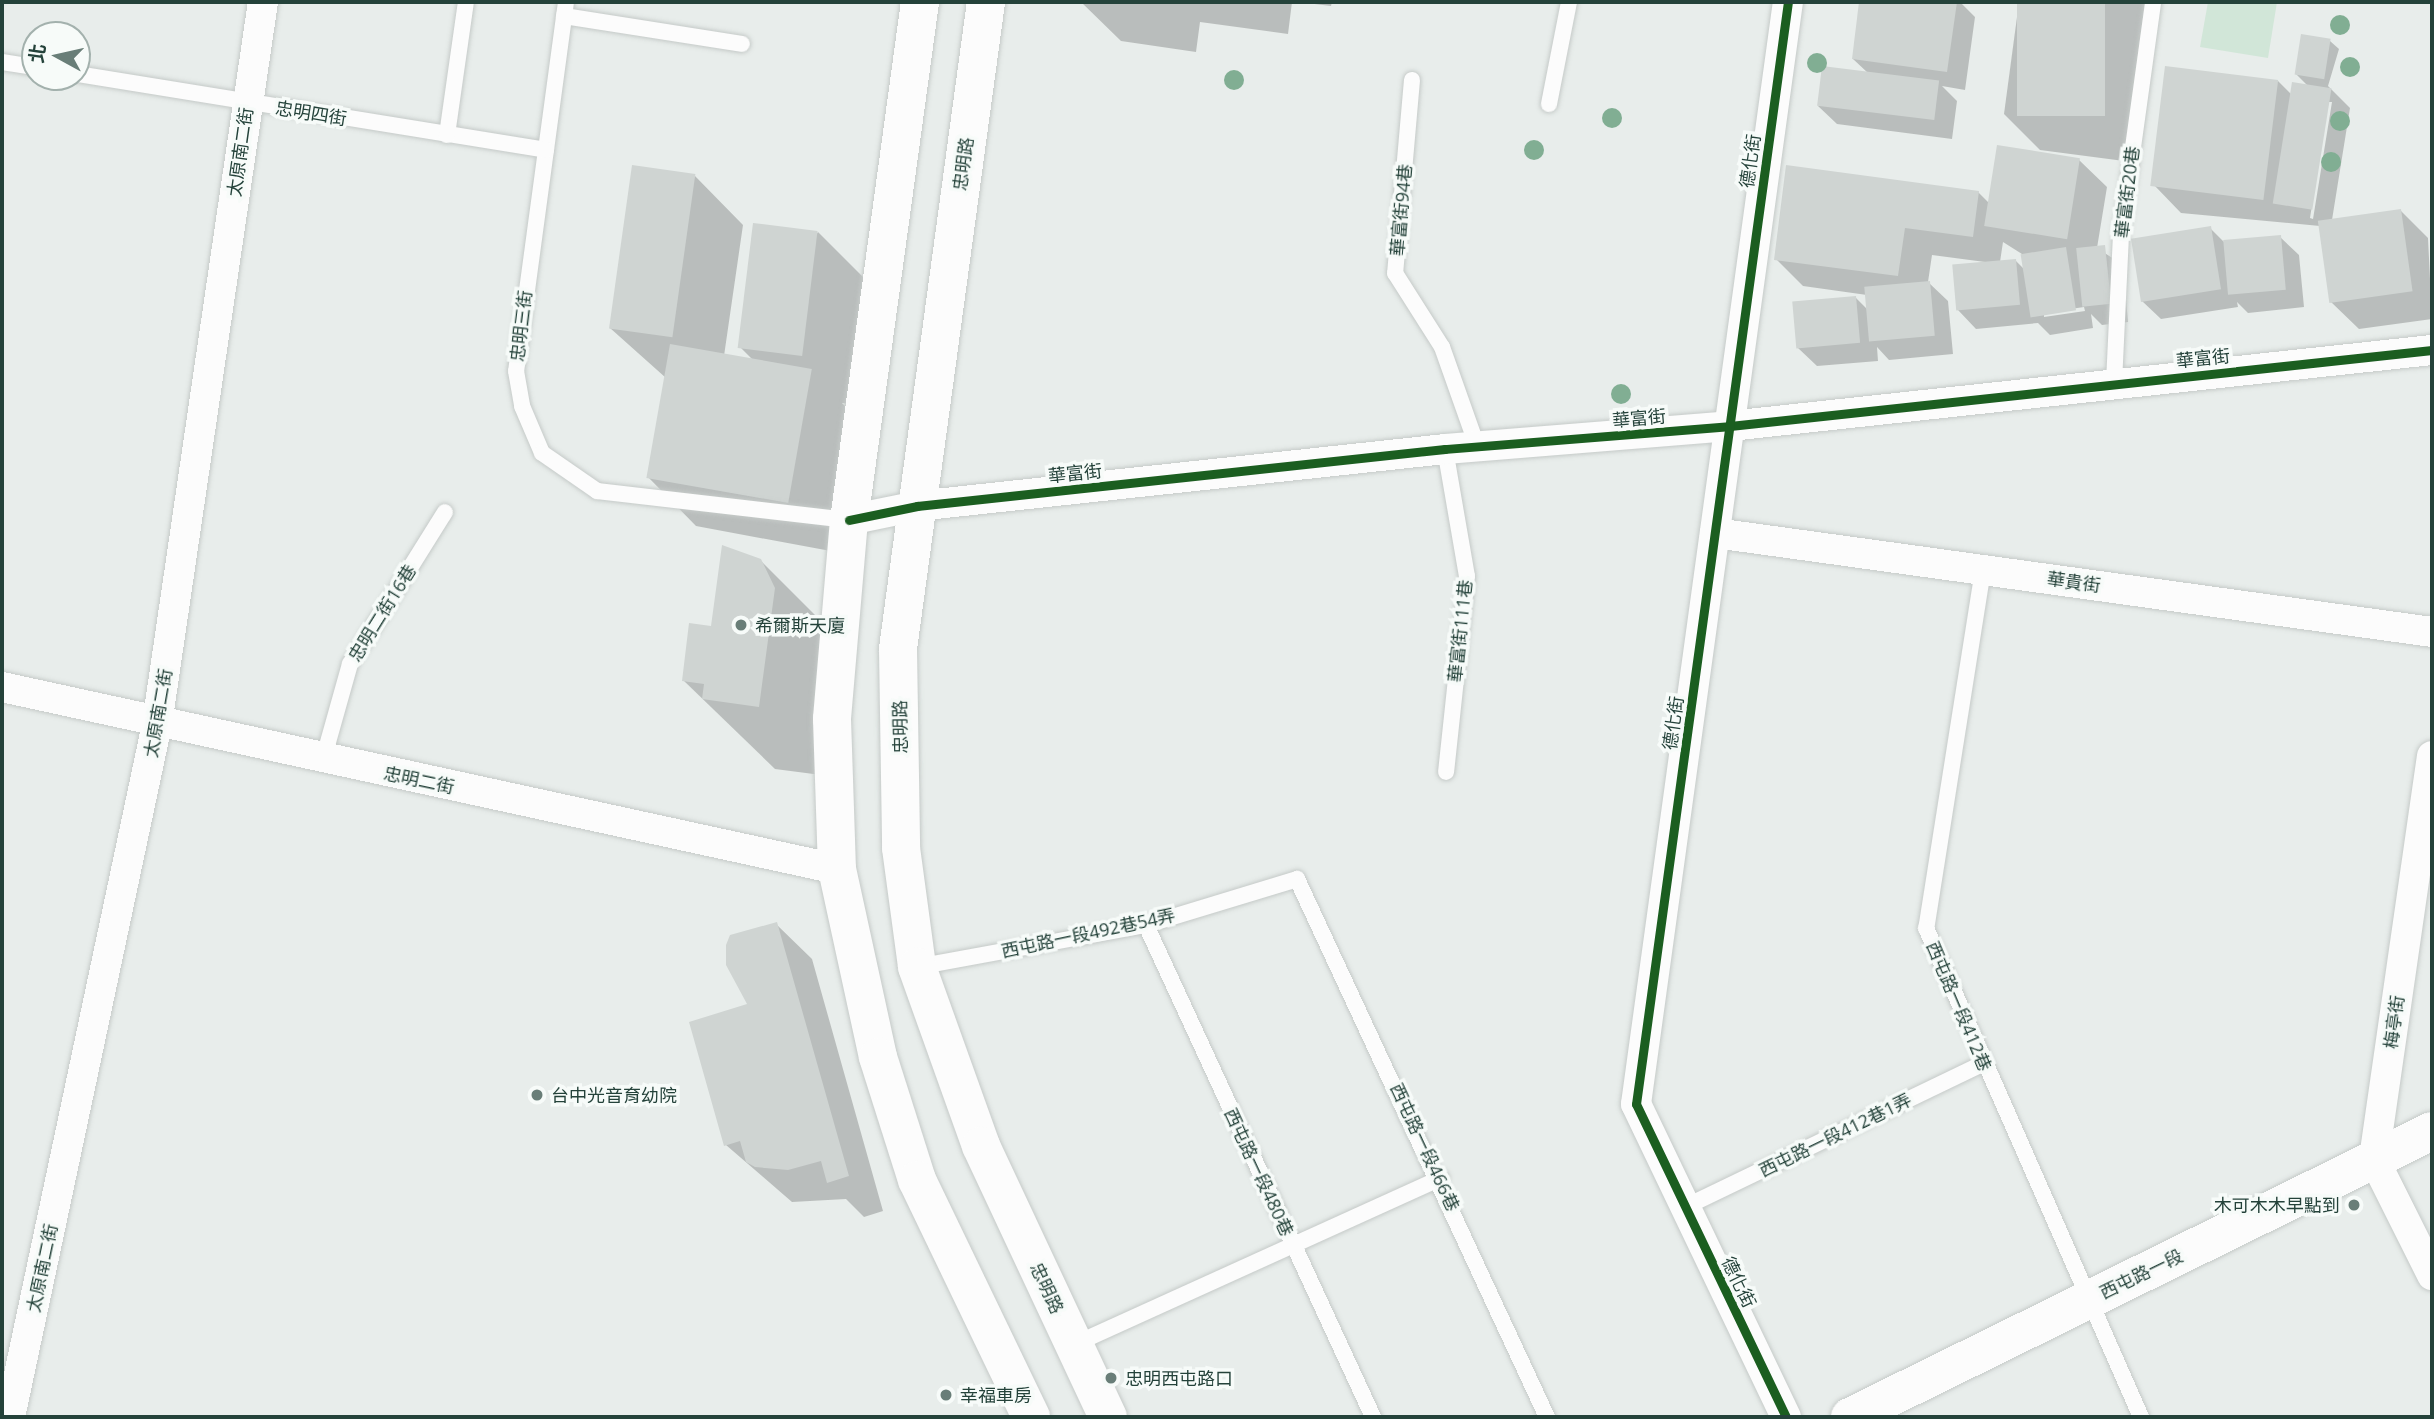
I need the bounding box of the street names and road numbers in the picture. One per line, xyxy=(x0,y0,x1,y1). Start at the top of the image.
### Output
street label: 忠明四街 xyxy=(274,97,348,129)
street label: 太原南二街 xyxy=(223,106,257,198)
street label: 德化街 xyxy=(1736,133,1764,189)
street label: 忠明路 xyxy=(949,136,977,192)
street label: 華富街20巷 xyxy=(2111,145,2143,239)
street label: 華富街94巷 xyxy=(1386,163,1416,257)
street label: 忠明三街 xyxy=(506,289,536,363)
street label: 華富街 xyxy=(2175,344,2231,372)
street label: 華富街 xyxy=(1611,405,1667,431)
street label: 華富街 xyxy=(1047,459,1103,487)
street label: 忠明二街16巷 xyxy=(344,560,420,666)
street label: 華貴街 xyxy=(2046,568,2102,596)
street label: 華富街111巷 xyxy=(1444,579,1476,683)
street label: 太原南二街 xyxy=(140,667,176,759)
street label: 德化街 xyxy=(1659,695,1687,751)
street label: 忠明路 xyxy=(889,700,911,754)
street label: 忠明二街 xyxy=(382,762,456,798)
street label: 西屯路一段492巷54弄 xyxy=(999,904,1177,962)
street label: 西屯路一段412巷 xyxy=(1922,938,1996,1074)
street label: 梅亭街 xyxy=(2380,994,2408,1050)
street label: 西屯路一段466巷 xyxy=(1386,1080,1464,1214)
street label: 西屯路一段412巷1弄 xyxy=(1755,1089,1915,1181)
street label: 西屯路一段480巷 xyxy=(1220,1105,1298,1239)
street label: 太原南二街 xyxy=(22,1222,62,1314)
street label: 西屯路一段 xyxy=(2096,1245,2186,1303)
street label: 德化街 xyxy=(1717,1253,1761,1311)
street label: 忠明路 xyxy=(1026,1259,1068,1317)

